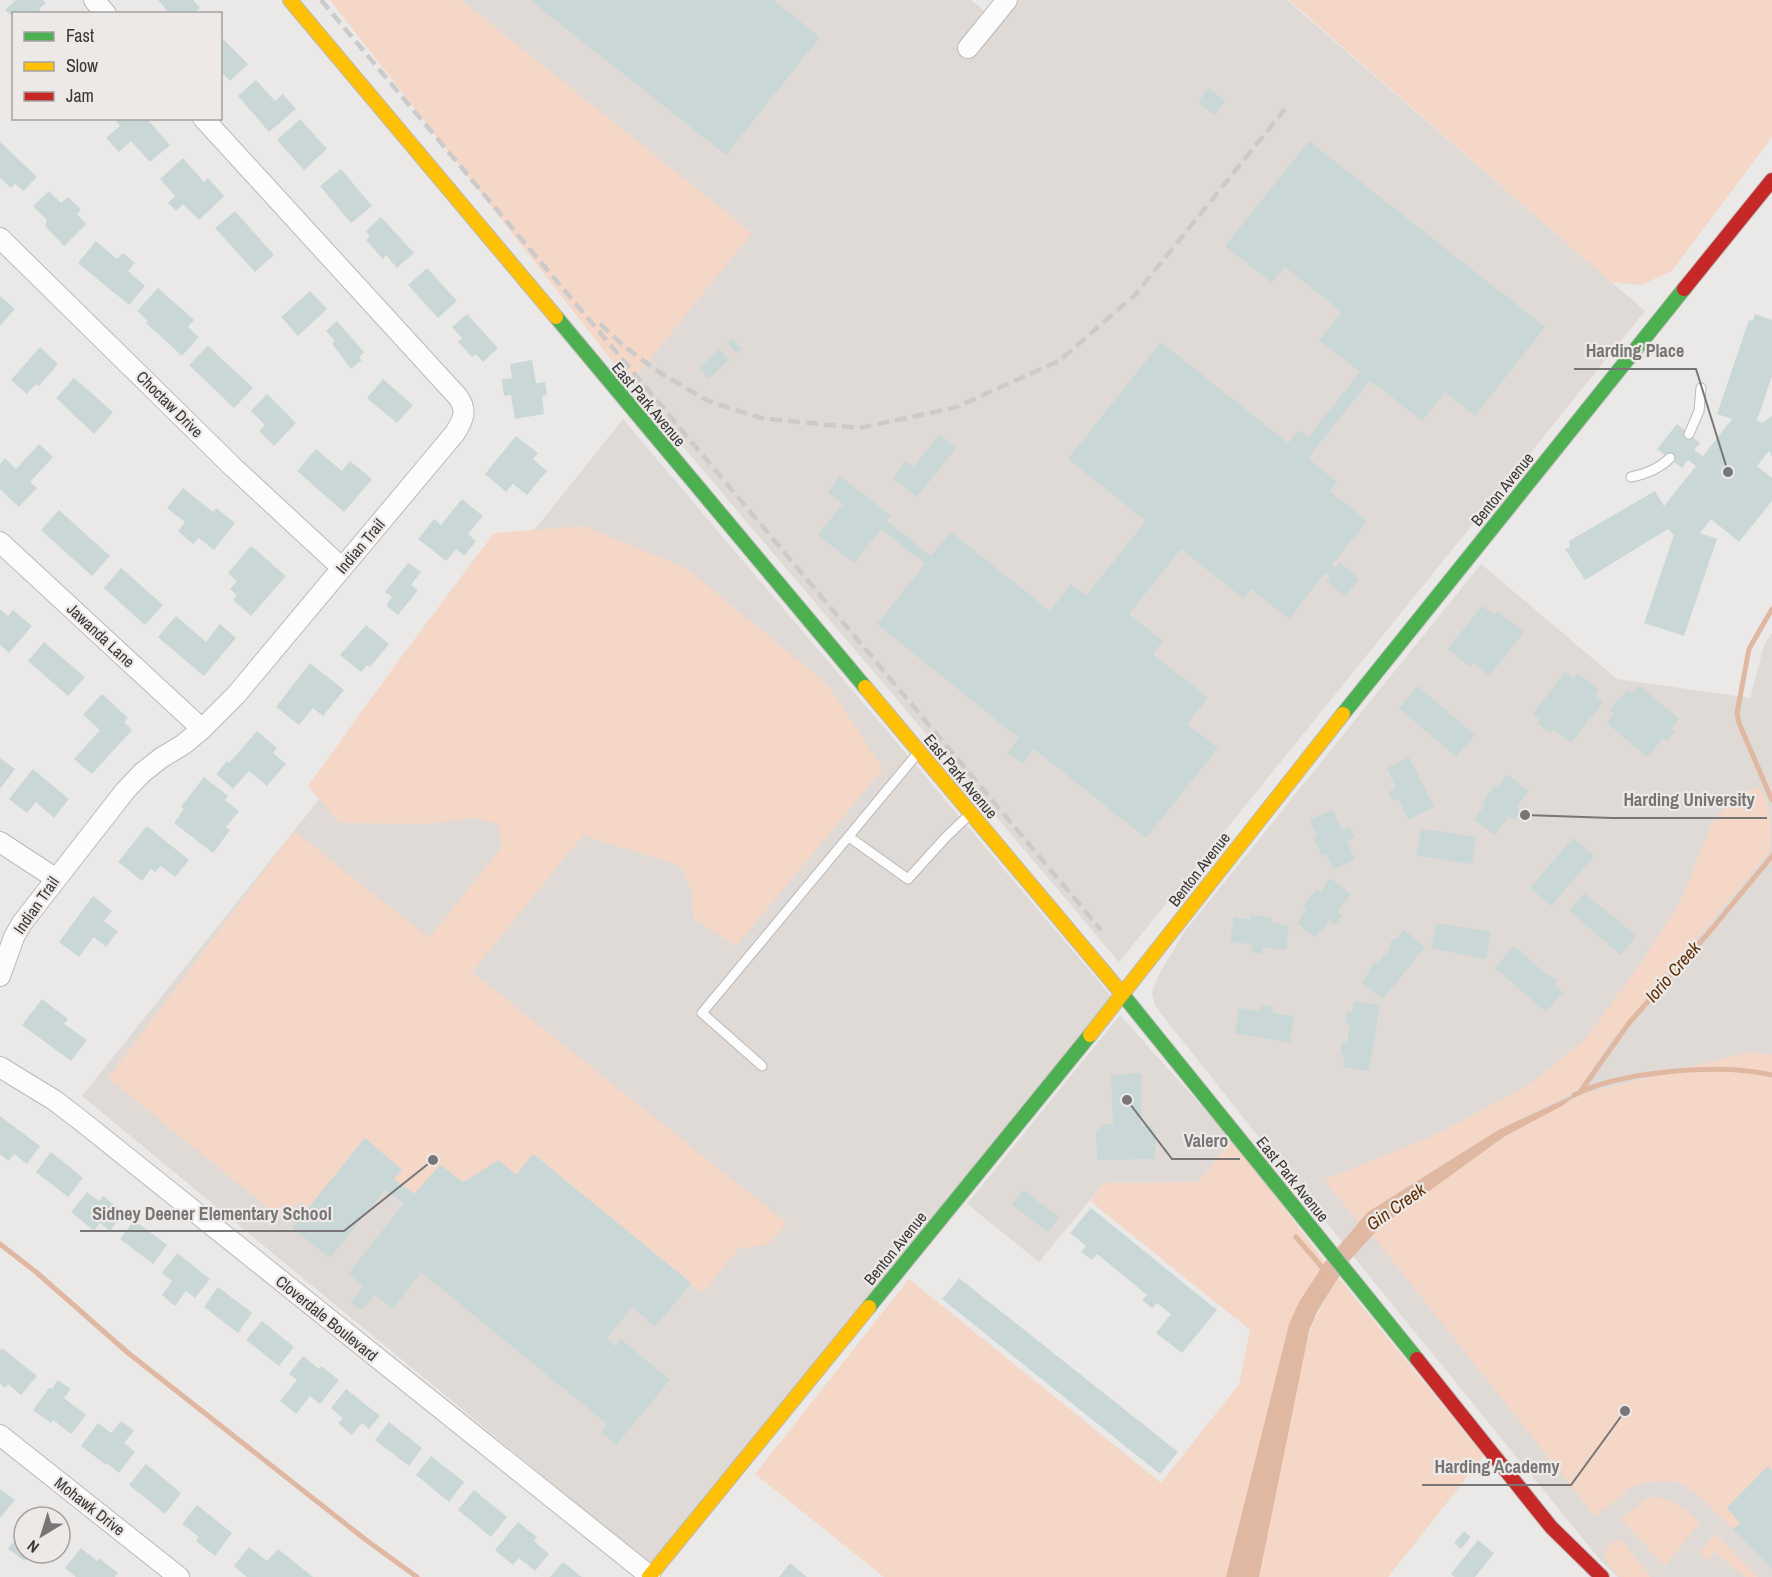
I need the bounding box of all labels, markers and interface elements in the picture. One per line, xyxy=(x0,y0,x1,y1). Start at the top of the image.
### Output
legend xyxy=(12,12,222,120)
text: Fast xyxy=(66,23,94,48)
text: Slow xyxy=(66,53,98,78)
text: Jam xyxy=(66,83,94,108)
callout: Harding Place xyxy=(1574,333,1696,369)
text: Harding Place xyxy=(1586,338,1684,363)
street label: East Park Avenue xyxy=(607,357,691,451)
street label: Choctaw Drive xyxy=(132,366,208,442)
street label: Benton Avenue xyxy=(1466,448,1538,530)
street label: Indian Trail xyxy=(330,514,390,578)
street label: Jawanda Lane xyxy=(62,598,140,672)
street label: East Park Avenue xyxy=(919,729,1003,823)
callout: Harding University xyxy=(1612,782,1767,818)
text: Harding University xyxy=(1623,787,1755,812)
street label: Benton Avenue xyxy=(1163,827,1235,911)
street label: Indian Trail xyxy=(8,872,64,938)
water label: Iorio Creek xyxy=(1639,935,1706,1007)
callout: Valero xyxy=(1172,1123,1240,1159)
text: Valero xyxy=(1184,1128,1228,1153)
street label: East Park Avenue xyxy=(1252,1132,1334,1226)
water label: Gin Creek xyxy=(1361,1177,1431,1236)
callout: Sidney Deener Elementary School xyxy=(80,1195,344,1231)
text: Sidney Deener Elementary School xyxy=(92,1201,332,1226)
street label: Benton Avenue xyxy=(859,1207,931,1289)
street label: Cloverdale Boulevard xyxy=(271,1270,383,1366)
callout: Harding Academy xyxy=(1422,1449,1571,1485)
text: Harding Academy xyxy=(1435,1454,1560,1479)
street label: Mohawk Drive xyxy=(50,1472,130,1540)
north arrow xyxy=(12,1505,72,1565)
text: N xyxy=(22,1535,43,1558)

